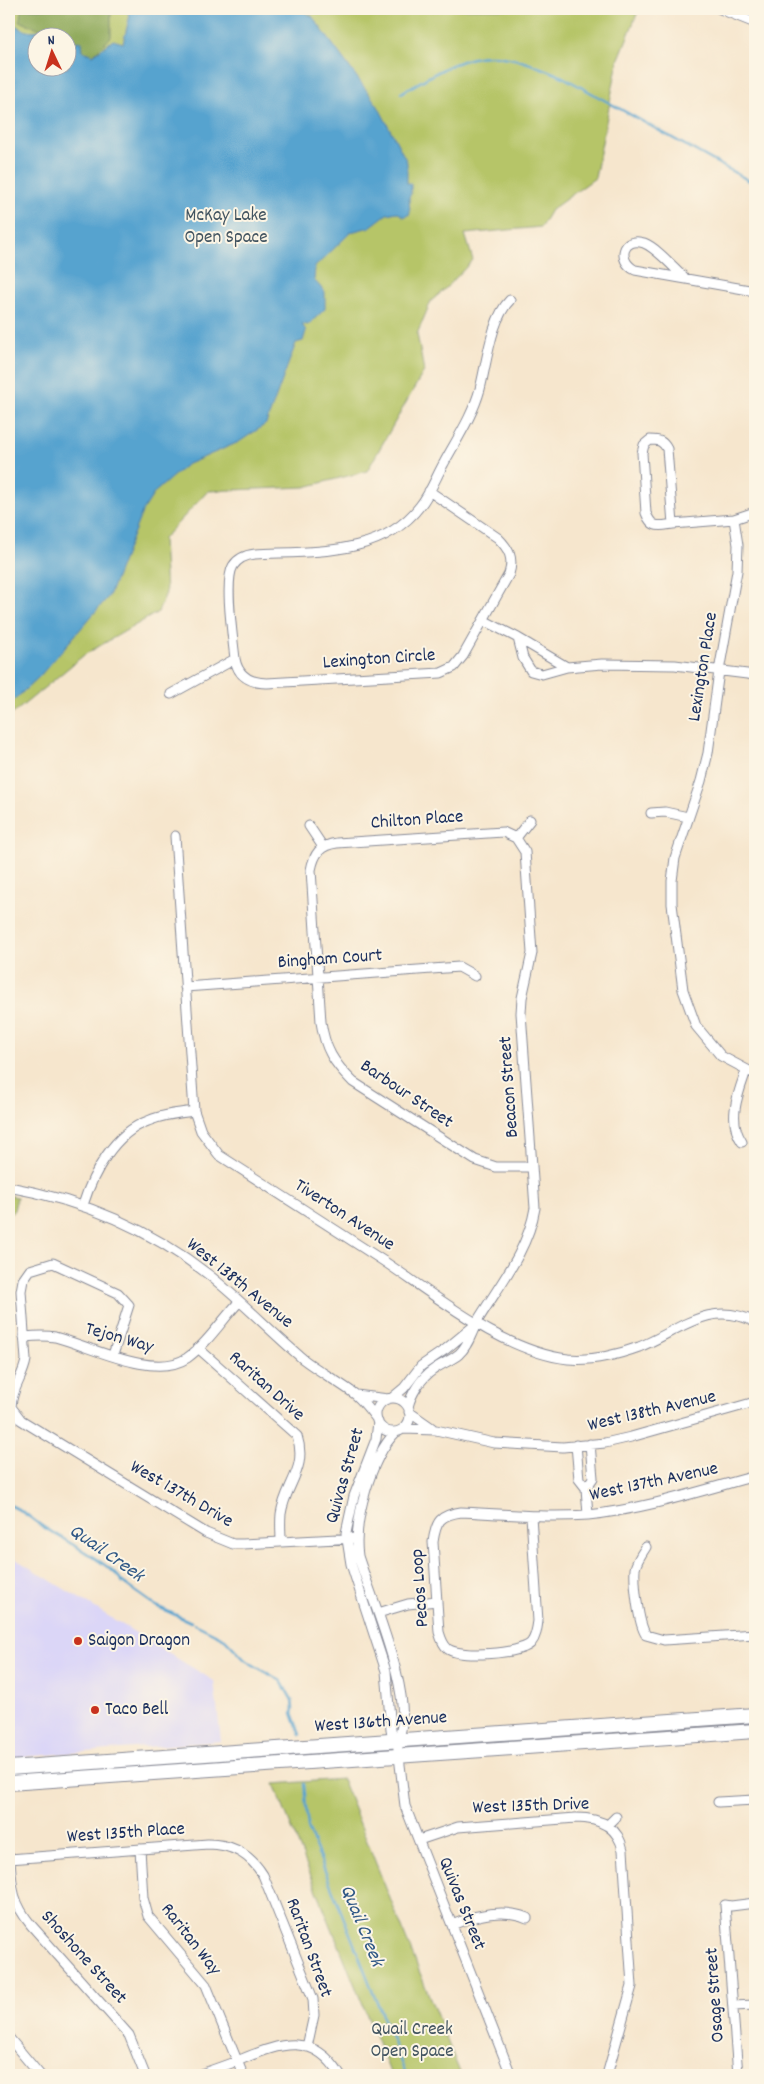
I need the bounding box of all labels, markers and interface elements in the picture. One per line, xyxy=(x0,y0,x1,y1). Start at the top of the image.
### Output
north arrow xyxy=(28,28,78,78)
text: N xyxy=(47,31,55,51)
park label: McKay Lake Open Space xyxy=(184,203,268,252)
street label: Lexington Place xyxy=(682,610,726,724)
street label: Lexington Circle xyxy=(322,643,436,677)
street label: Chilton Place xyxy=(370,804,464,838)
street label: Bingham Court xyxy=(277,943,383,977)
street label: Beacon Street xyxy=(493,1035,527,1139)
street label: Barbour Street xyxy=(354,1054,458,1136)
street label: Tiverton Avenue xyxy=(288,1173,400,1259)
street label: West 138th Avenue xyxy=(180,1232,298,1336)
street label: Tejon Way xyxy=(82,1316,157,1362)
street label: Raritan Drive xyxy=(222,1345,310,1429)
street label: West 138th Avenue xyxy=(585,1384,719,1440)
street label: Quivas Street xyxy=(320,1425,372,1527)
street label: West 137th Drive xyxy=(124,1455,238,1535)
street label: West 137th Avenue xyxy=(587,1456,721,1510)
water label: Quail Creek xyxy=(63,1518,151,1591)
street label: Pecos Loop xyxy=(405,1548,437,1628)
place label: Saigon Dragon xyxy=(88,1628,190,1655)
marker: Saigon Dragon xyxy=(72,1635,84,1647)
place label: Taco Bell xyxy=(105,1697,169,1724)
marker: Taco Bell xyxy=(89,1704,101,1716)
street label: West 136th Avenue xyxy=(314,1705,448,1741)
street label: West 135th Drive xyxy=(472,1791,590,1823)
street label: West 135th Place xyxy=(66,1816,186,1852)
street label: Quivas Street xyxy=(430,1853,492,1955)
water label: Quail Creek xyxy=(332,1881,391,1973)
street label: Raritan Street xyxy=(278,1895,338,2001)
street label: Raritan Way xyxy=(153,1898,227,1982)
street label: Shoshone Street xyxy=(33,1905,133,2011)
street label: Osage Street xyxy=(699,1947,733,2043)
park label: Quail Creek Open Space xyxy=(370,2017,454,2066)

